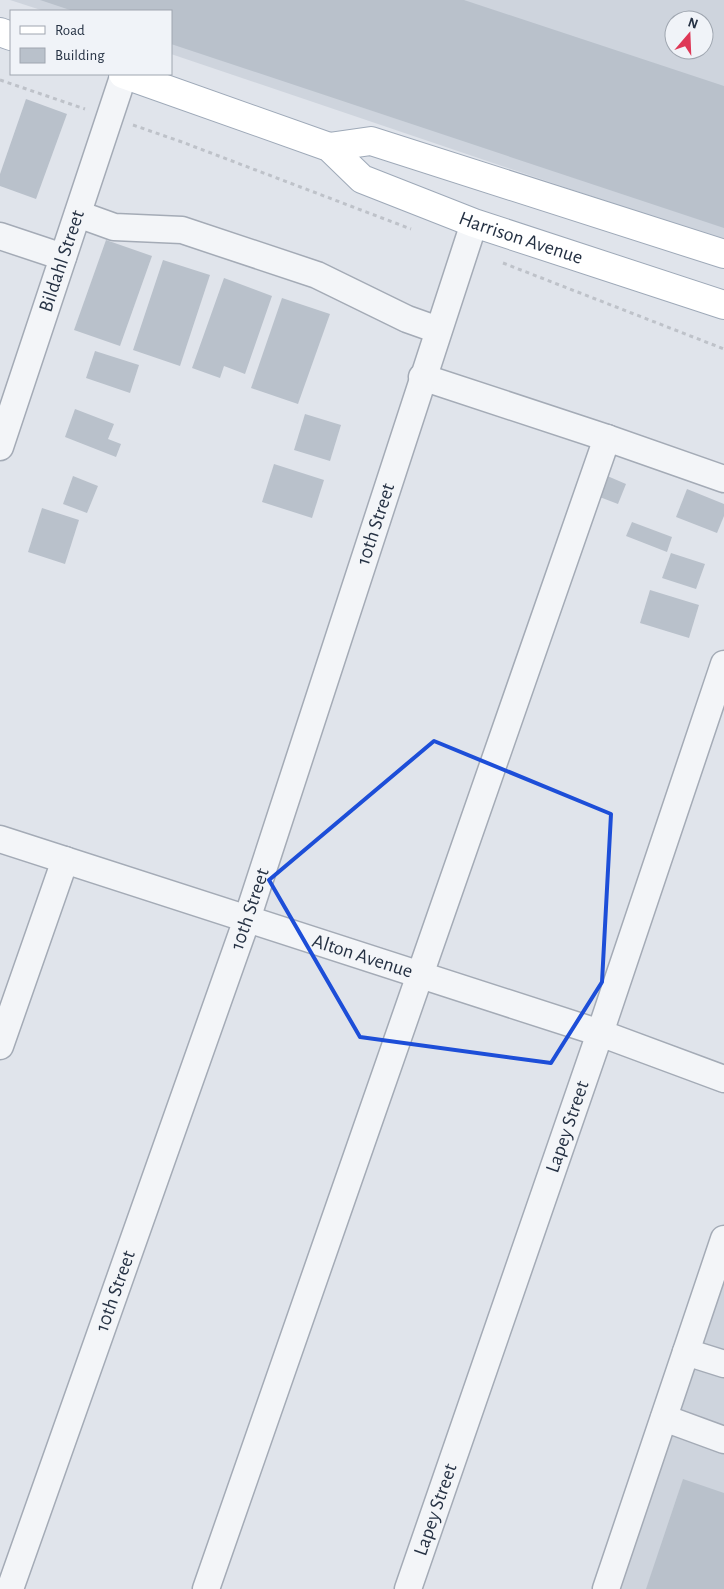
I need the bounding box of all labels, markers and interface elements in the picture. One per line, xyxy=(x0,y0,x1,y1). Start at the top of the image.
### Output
legend xyxy=(10,10,172,75)
north arrow xyxy=(664,10,714,60)
text: N xyxy=(686,15,700,32)
text: Road xyxy=(55,23,85,38)
text: Building xyxy=(55,48,105,63)
street label: Bildahl Street xyxy=(36,207,88,314)
street label: Harrison Avenue xyxy=(456,208,585,268)
street label: 10th Street xyxy=(353,480,399,568)
street label: 10th Street xyxy=(227,865,273,953)
street label: Alton Avenue xyxy=(310,931,415,982)
street label: Lapey Street xyxy=(542,1078,593,1175)
street label: 10th Street xyxy=(92,1247,139,1334)
street label: Lapey Street xyxy=(410,1460,461,1558)

